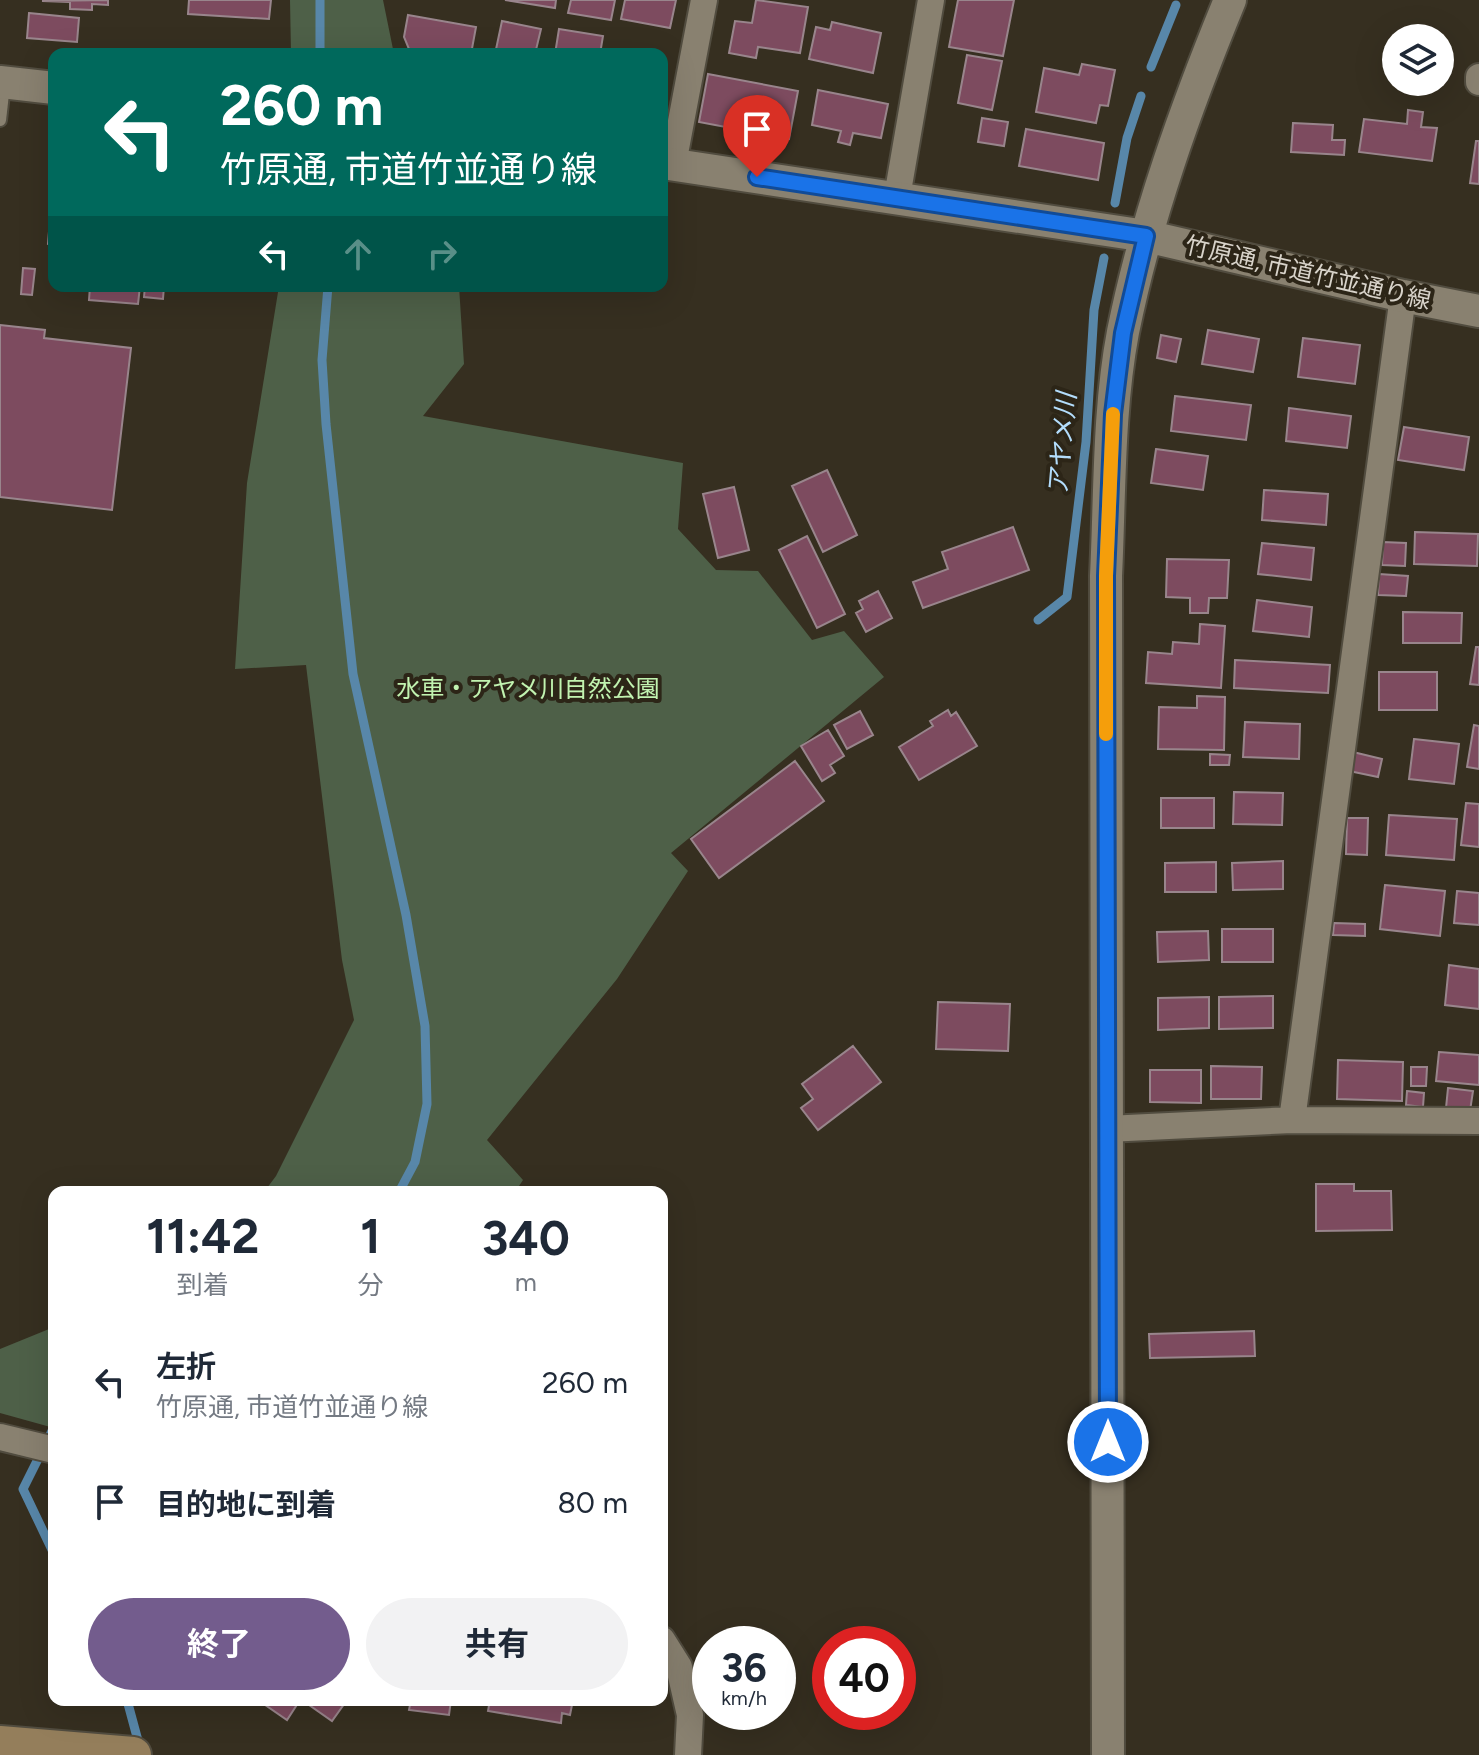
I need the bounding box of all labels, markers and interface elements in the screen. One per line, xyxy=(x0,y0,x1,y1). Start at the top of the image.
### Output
map controls xyxy=(1382,24,1454,96)
button: layers xyxy=(1382,24,1454,96)
text: 260 m xyxy=(220,72,383,139)
icon: left xyxy=(88,80,192,184)
pin xyxy=(723,95,791,177)
icon: arrive xyxy=(735,107,779,151)
text: 竹原通, 市道竹並通り線 xyxy=(220,148,597,191)
street label: 竹原通, 市道竹並通り線 xyxy=(1182,230,1434,315)
icon: left xyxy=(252,232,296,276)
icon: ahead xyxy=(336,232,380,276)
icon: right xyxy=(420,232,464,276)
water label: アヤメ川 xyxy=(1042,388,1083,497)
park label: 水車・アヤメ川自然公園 xyxy=(396,674,660,703)
text: 11:42 xyxy=(146,1207,259,1265)
text: 1 xyxy=(360,1207,381,1265)
text: 340 xyxy=(482,1209,570,1267)
text: m xyxy=(515,1266,537,1298)
text: 到着 xyxy=(177,1269,229,1301)
text: 分 xyxy=(357,1269,383,1301)
text: 左折 xyxy=(156,1348,216,1385)
icon: left xyxy=(88,1360,132,1404)
text: 260 m xyxy=(542,1364,628,1401)
text: 竹原通, 市道竹並通り線 xyxy=(156,1391,428,1423)
position arrow xyxy=(1066,1400,1150,1484)
icon: arrive xyxy=(88,1480,132,1524)
text: 80 m xyxy=(557,1484,628,1521)
text: 目的地に到着 xyxy=(156,1486,336,1523)
button: 終了 xyxy=(88,1598,350,1690)
button: 共有 xyxy=(366,1598,628,1690)
speed limit sign: 40 xyxy=(812,1626,916,1730)
text: 36 xyxy=(721,1644,767,1692)
text: km/h xyxy=(721,1686,767,1710)

